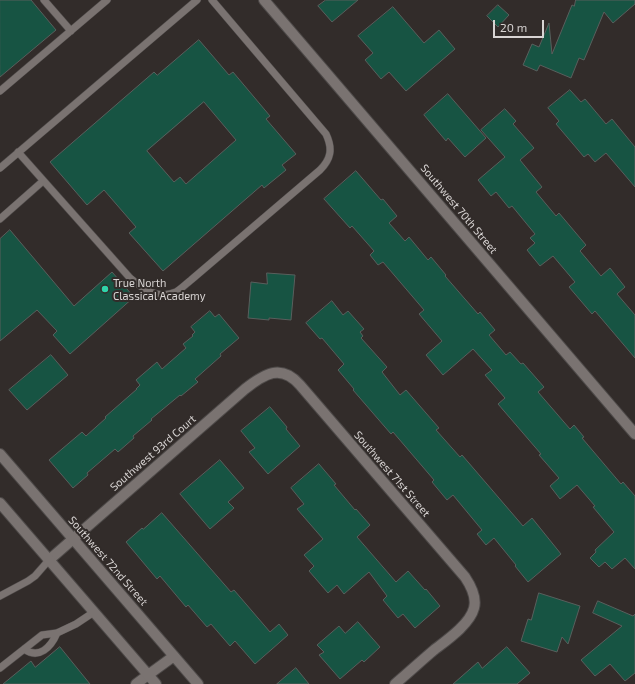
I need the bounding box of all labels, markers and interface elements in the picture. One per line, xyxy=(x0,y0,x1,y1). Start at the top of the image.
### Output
scale bar xyxy=(495,12,546,38)
text: 20 m xyxy=(500,20,527,34)
street label: Southwest 70th Street xyxy=(418,162,500,256)
place label: True North Classical Academy xyxy=(113,276,206,302)
marker: True North Classical Academy xyxy=(100,284,110,294)
street label: Southwest 93rd Court xyxy=(107,412,199,494)
street label: Southwest 71st Street xyxy=(351,428,433,520)
street label: Southwest 72nd Street xyxy=(66,514,150,608)

